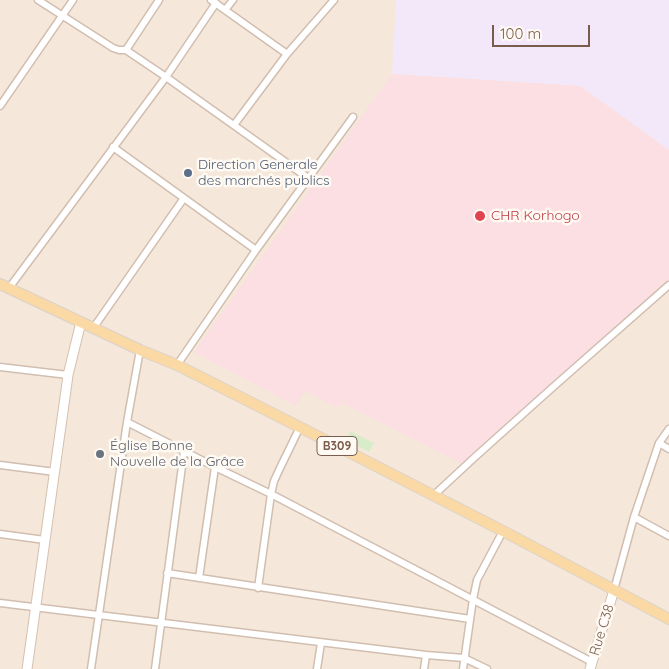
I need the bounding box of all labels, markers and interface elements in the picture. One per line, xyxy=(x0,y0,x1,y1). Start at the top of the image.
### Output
scale bar xyxy=(494,15,592,47)
text: 100 m xyxy=(500,24,541,43)
place label: Direction Generale des marchés publics xyxy=(198,157,330,190)
marker: Direction Generale des marchés publics xyxy=(182,167,194,179)
place label: CHR Korhogo xyxy=(491,208,580,224)
marker: CHR Korhogo xyxy=(473,209,487,223)
road number: B309 xyxy=(317,436,357,456)
place label: Église Bonne Nouvelle de la Grâce xyxy=(110,438,244,471)
marker: Église Bonne Nouvelle de la Grâce xyxy=(94,448,106,460)
street label: Rue C38 xyxy=(586,602,618,658)

